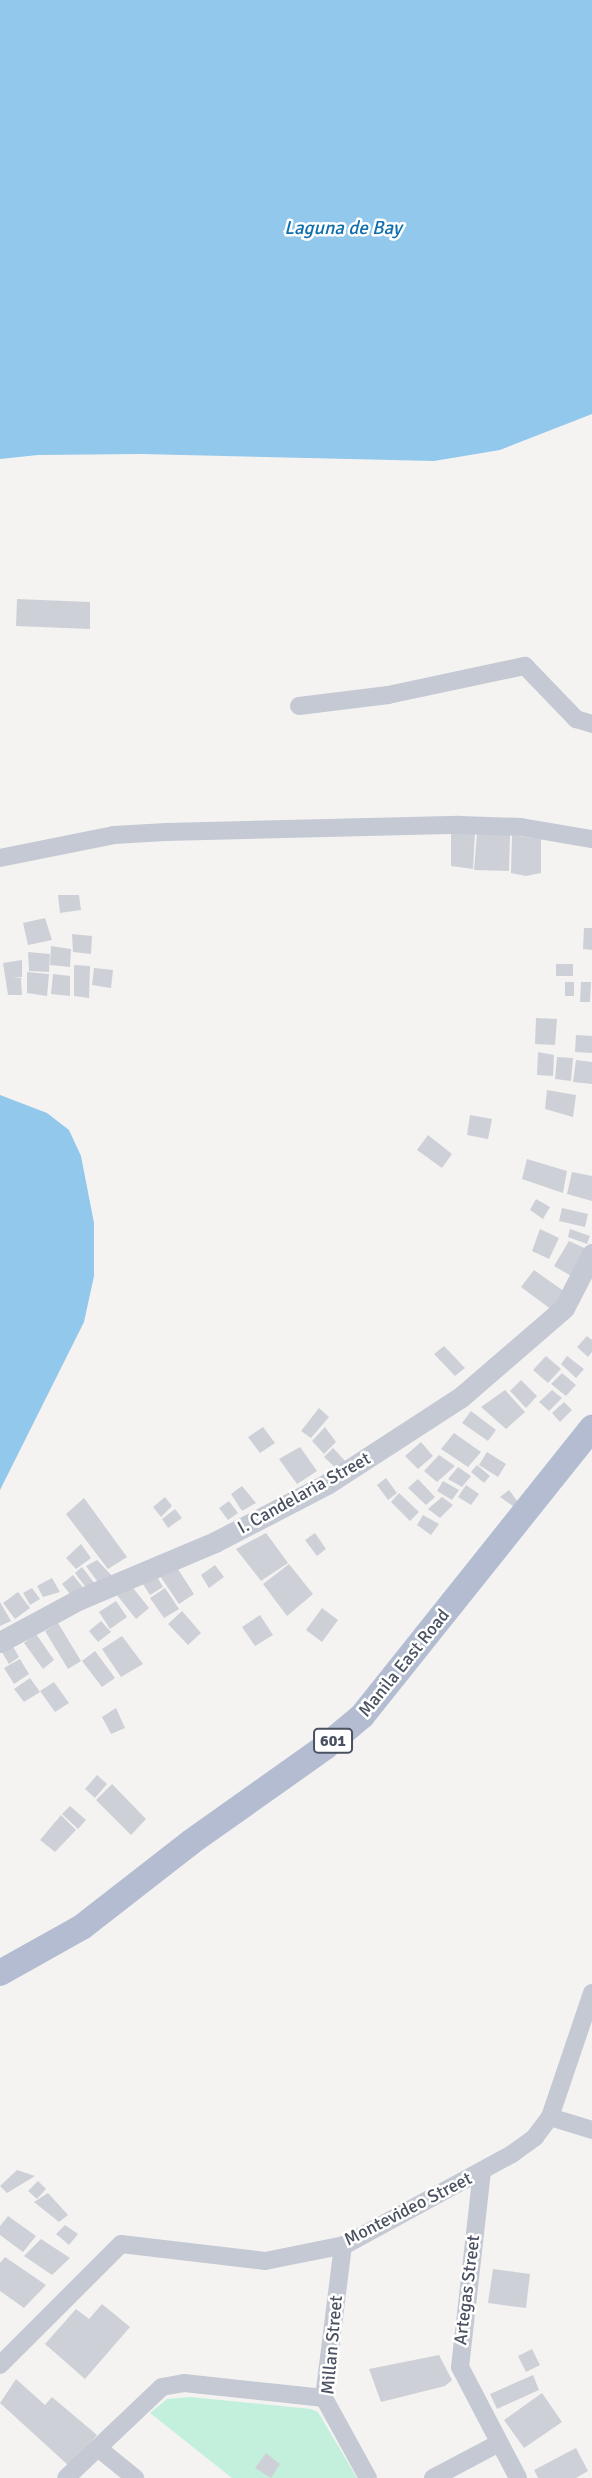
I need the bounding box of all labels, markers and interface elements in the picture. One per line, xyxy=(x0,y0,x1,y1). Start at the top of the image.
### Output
water label: Laguna de Bay xyxy=(284,218,402,240)
street label: I. Candelaria Street xyxy=(234,1448,374,1538)
street label: Manila East Road xyxy=(354,1605,454,1721)
road number: 601 xyxy=(312,1728,354,1754)
street label: Montevideo Street xyxy=(341,2168,475,2250)
street label: Artegas Street xyxy=(450,2234,484,2346)
street label: Millan Street xyxy=(317,2294,347,2396)

